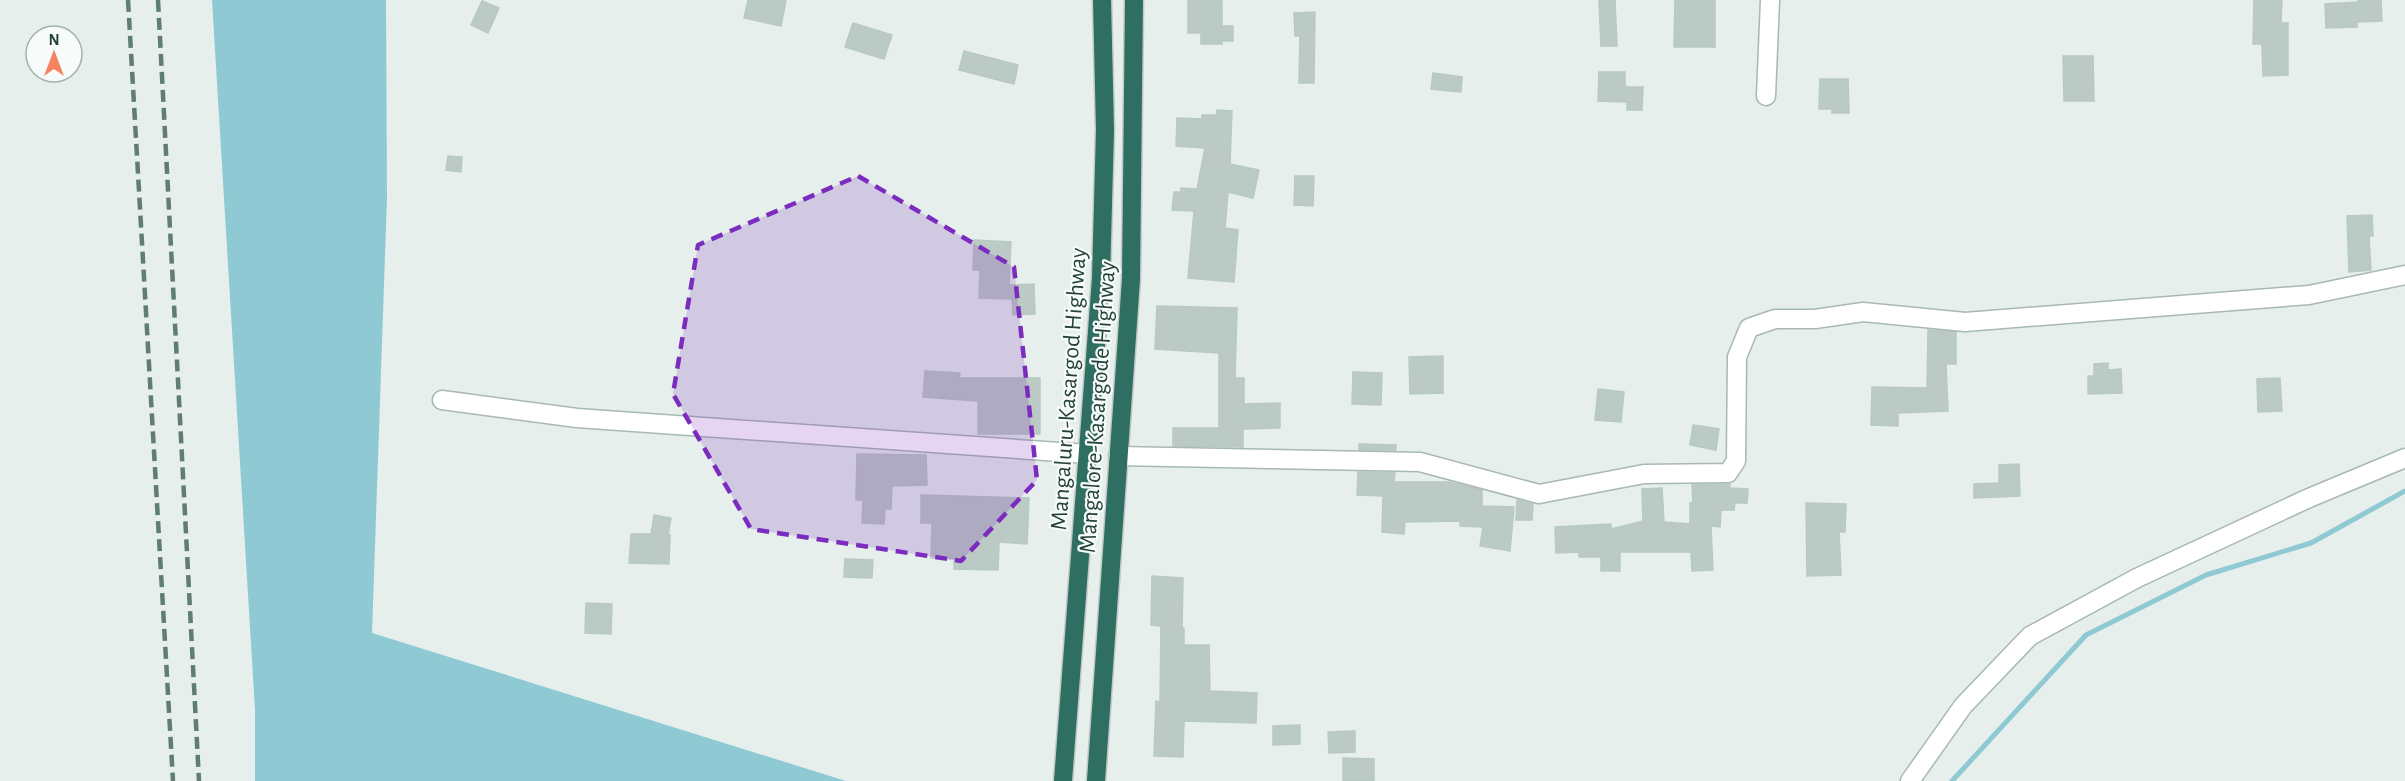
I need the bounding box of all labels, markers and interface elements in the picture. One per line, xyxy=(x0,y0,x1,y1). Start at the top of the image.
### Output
north arrow xyxy=(24,24,84,84)
text: N xyxy=(48,32,60,48)
street label: Mangaluru-Kasargod Highway xyxy=(1047,247,1091,531)
street label: Mangalore-Kasargode Highway xyxy=(1076,260,1120,554)

